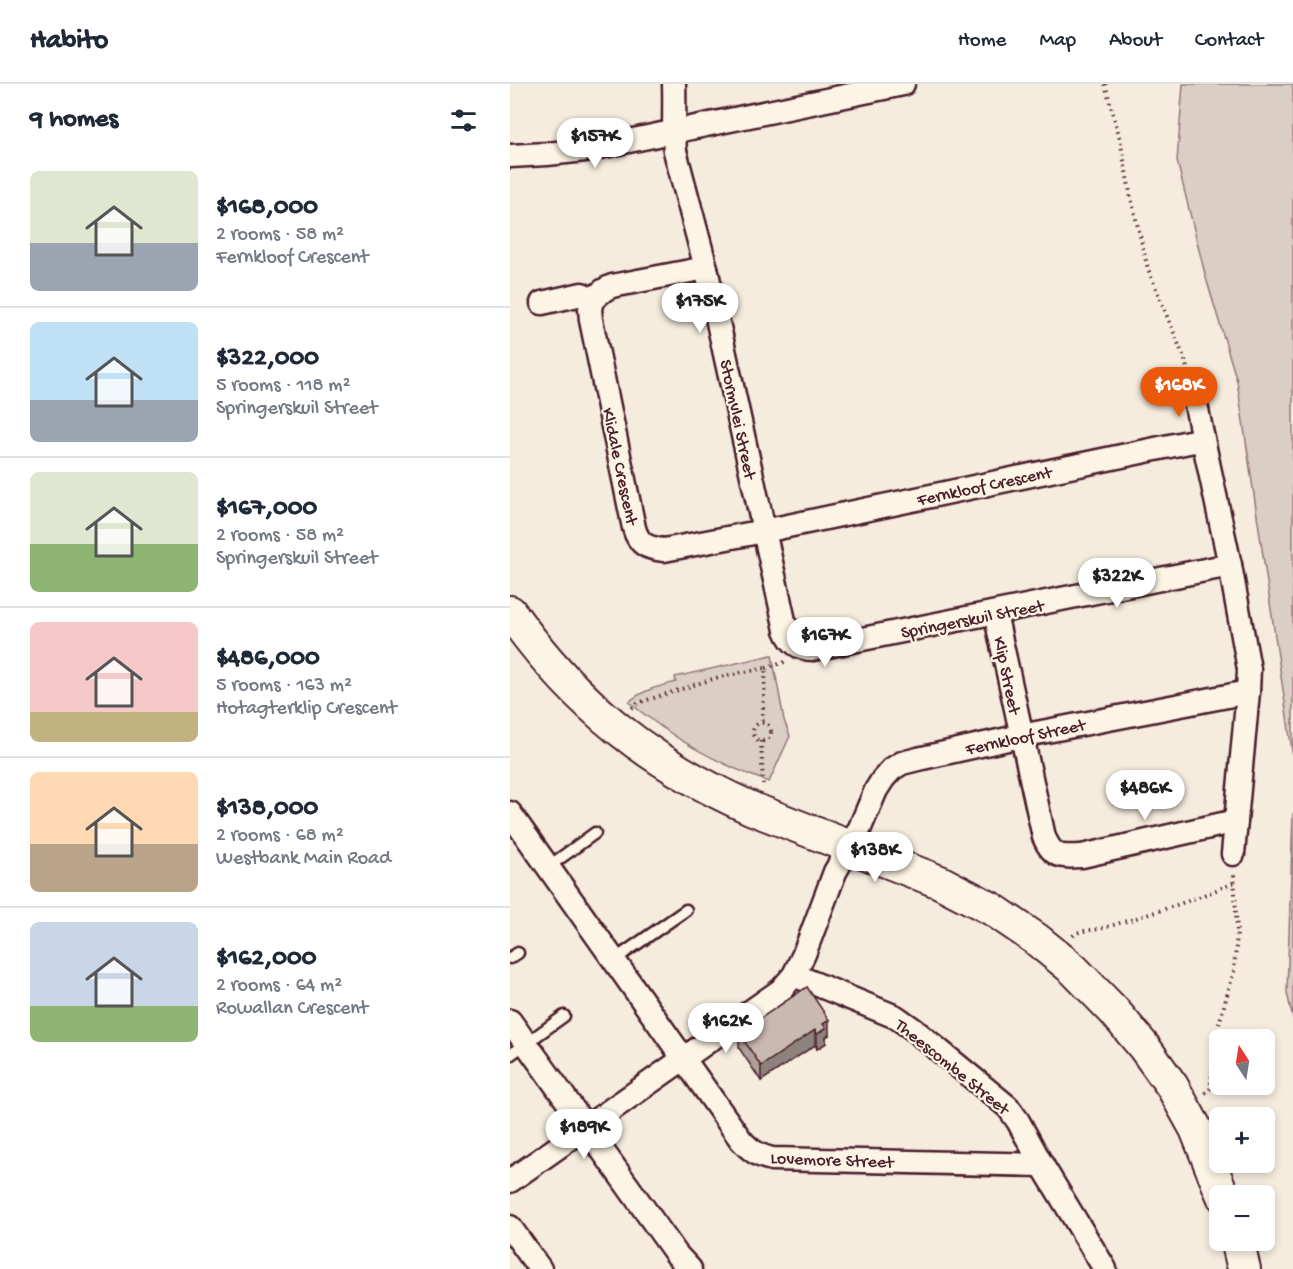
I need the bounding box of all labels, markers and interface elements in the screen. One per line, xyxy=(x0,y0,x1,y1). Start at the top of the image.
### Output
text: Habito xyxy=(30,25,108,58)
text: Home xyxy=(958,29,1006,54)
text: Map xyxy=(1039,29,1076,54)
text: About xyxy=(1109,29,1162,54)
text: Contact xyxy=(1195,29,1263,54)
icon: filters xyxy=(447,104,480,137)
text: 9 homes xyxy=(30,105,118,136)
pin: $157K xyxy=(553,118,637,169)
text: $157K xyxy=(571,126,620,149)
text: $168,000 xyxy=(216,193,318,224)
icon: home xyxy=(78,195,150,267)
text: 2 rooms · 58 m² xyxy=(216,224,344,247)
text: Fernkloof Crescent xyxy=(216,247,368,270)
pin: $175K xyxy=(658,283,742,334)
text: $175K xyxy=(676,291,725,314)
text: $322,000 xyxy=(216,344,319,375)
icon: home xyxy=(78,346,150,418)
street label: Stormvlei Street xyxy=(714,358,760,483)
pin: $168K xyxy=(1137,367,1221,418)
text: 5 rooms · 118 m² xyxy=(216,375,350,398)
text: $168K xyxy=(1154,375,1204,398)
text: Springerskuil Street xyxy=(216,398,377,421)
street label: Klidale Crescent xyxy=(596,406,642,529)
street label: Fernkloof Crescent xyxy=(914,463,1055,512)
text: $167,000 xyxy=(216,494,317,525)
icon: home xyxy=(78,496,150,568)
text: 2 rooms · 58 m² xyxy=(216,525,344,548)
text: Springerskuil Street xyxy=(216,548,377,571)
pin: $322K xyxy=(1075,558,1159,609)
text: $322K xyxy=(1092,566,1142,589)
street label: Springerskuil Street xyxy=(899,596,1047,645)
pin: $167K xyxy=(783,617,867,668)
text: $167K xyxy=(801,625,849,648)
street label: Klip Street xyxy=(987,635,1024,718)
text: $486,000 xyxy=(216,644,320,675)
icon: home xyxy=(78,646,150,718)
text: 5 rooms · 163 m² xyxy=(216,675,352,698)
text: Hotagterklip Crescent xyxy=(216,698,397,721)
street label: Fernkloof Street xyxy=(963,715,1089,762)
pin: $486K xyxy=(1103,770,1187,821)
text: $486K xyxy=(1120,778,1170,801)
text: $138,000 xyxy=(216,794,318,825)
icon: home xyxy=(78,796,150,868)
text: 2 rooms · 68 m² xyxy=(216,825,344,848)
pin: $138K xyxy=(833,832,917,883)
text: $138K xyxy=(850,840,900,863)
text: Westbank Main Road xyxy=(216,848,391,871)
text: $162,000 xyxy=(216,944,317,975)
icon: home xyxy=(78,946,150,1018)
text: 2 rooms · 64 m² xyxy=(216,975,342,998)
text: Rowallan Crescent xyxy=(216,998,368,1021)
pin: $162K xyxy=(684,1003,768,1054)
text: $162K xyxy=(702,1011,750,1034)
street label: Theescombe Street xyxy=(889,1015,1014,1122)
north arrow xyxy=(1209,1029,1275,1095)
map controls xyxy=(1209,1029,1275,1251)
button: + xyxy=(1209,1107,1275,1173)
pin: $189K xyxy=(542,1109,626,1160)
text: $189K xyxy=(559,1117,609,1140)
street label: Lovemore Street xyxy=(770,1149,895,1174)
button: − xyxy=(1209,1185,1275,1251)

